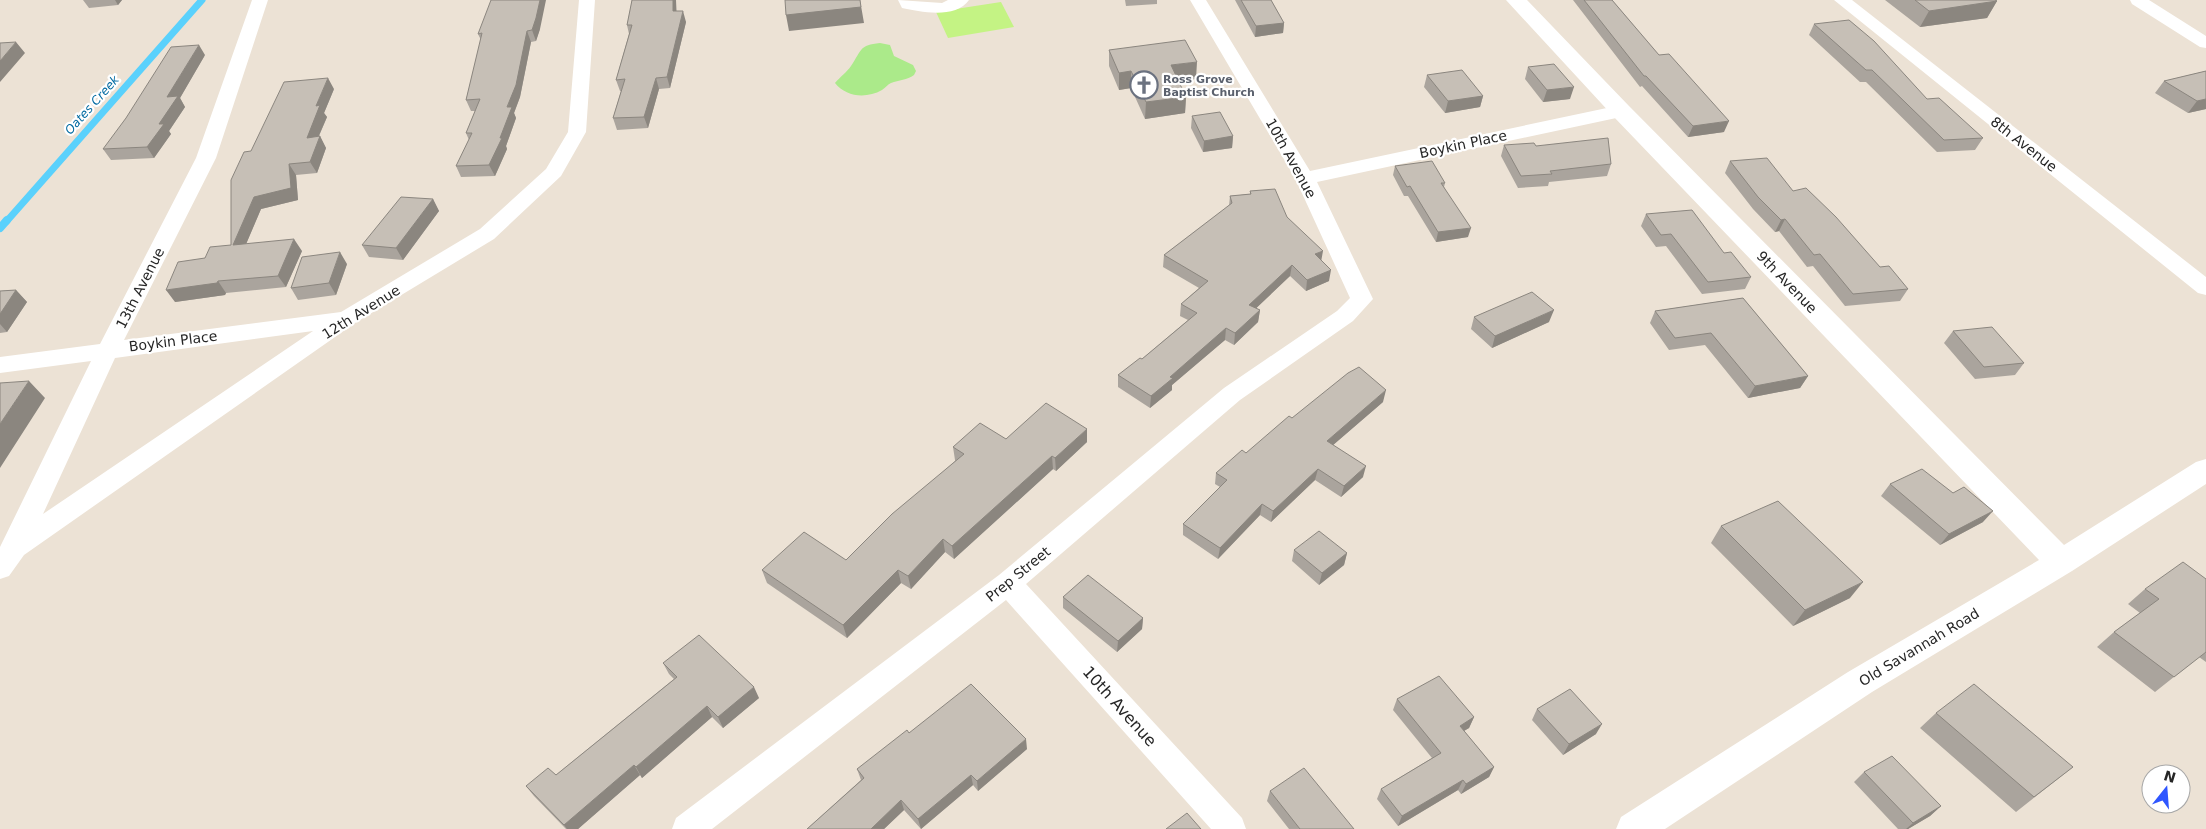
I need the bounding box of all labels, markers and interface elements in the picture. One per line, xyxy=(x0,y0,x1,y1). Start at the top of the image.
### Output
church icon: Ross Grove Baptist Church xyxy=(1129,70,1159,100)
water label: Oates Creek xyxy=(62,72,123,137)
place label: Ross Grove Baptist Church xyxy=(1163,73,1255,99)
street label: 8th Avenue xyxy=(1988,113,2060,175)
street label: 10th Avenue xyxy=(1263,115,1319,201)
street label: Boykin Place xyxy=(1418,127,1508,161)
street label: 13th Avenue xyxy=(113,245,167,331)
street label: 9th Avenue xyxy=(1754,248,1820,316)
street label: 12th Avenue xyxy=(319,282,403,342)
street label: Boykin Place xyxy=(128,328,218,354)
street label: Prep Street xyxy=(983,543,1054,605)
street label: Old Savannah Road xyxy=(1856,605,1982,689)
street label: 10th Avenue xyxy=(1079,662,1161,750)
north arrow xyxy=(2141,764,2191,814)
text: N xyxy=(2162,767,2178,786)

